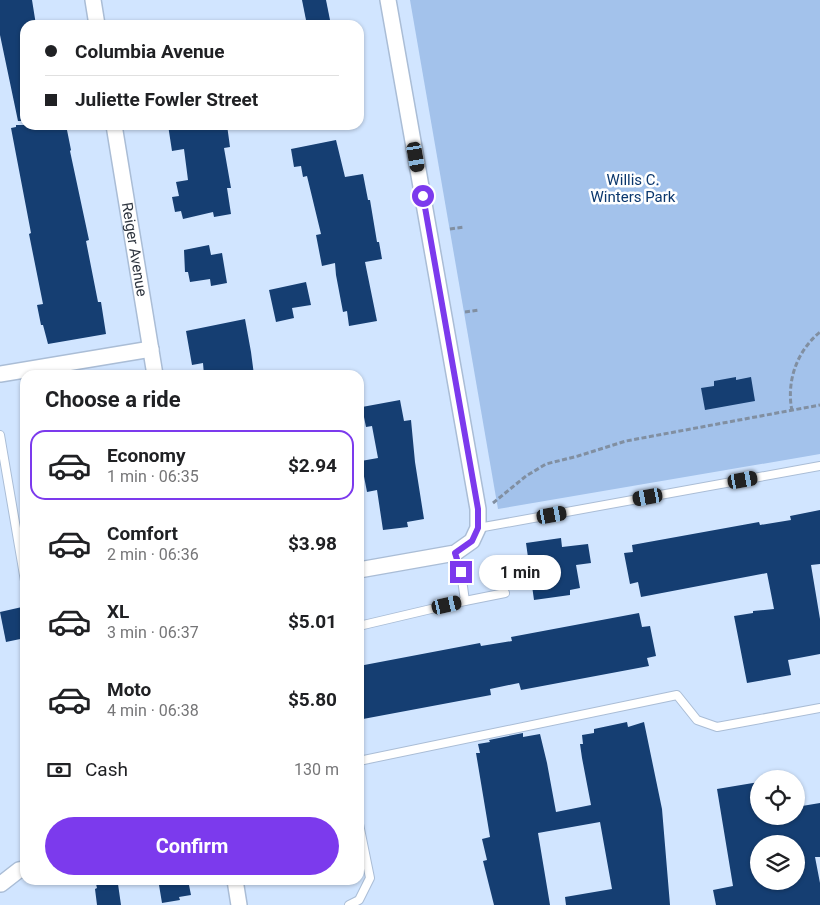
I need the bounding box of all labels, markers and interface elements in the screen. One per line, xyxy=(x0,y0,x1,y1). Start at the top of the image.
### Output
text: Columbia Avenue xyxy=(75,40,225,63)
text: Juliette Fowler Street xyxy=(75,88,258,111)
car xyxy=(406,141,425,173)
park label: Willis C. Winters Park xyxy=(591,171,676,206)
route start xyxy=(412,185,434,207)
street label: Reiger Avenue xyxy=(118,201,151,298)
text: Choose a ride xyxy=(45,387,181,412)
icon: car xyxy=(47,443,92,488)
text: Economy xyxy=(107,444,186,467)
text: $2.94 xyxy=(288,454,337,477)
text: 1 min · 06:35 xyxy=(107,467,199,486)
car xyxy=(726,470,759,490)
car xyxy=(631,487,664,507)
car xyxy=(535,505,568,525)
icon: car xyxy=(47,521,92,566)
text: Comfort xyxy=(107,522,178,545)
text: $3.98 xyxy=(288,532,337,555)
text: 2 min · 06:36 xyxy=(107,545,199,564)
callout: 1 min xyxy=(478,554,561,590)
route end xyxy=(450,561,472,583)
text: 1 min xyxy=(500,563,540,582)
car xyxy=(430,594,463,616)
icon: car xyxy=(47,599,92,644)
text: XL xyxy=(107,600,129,623)
text: $5.01 xyxy=(288,610,337,633)
text: 3 min · 06:37 xyxy=(107,623,199,642)
icon: car xyxy=(47,677,92,722)
text: Moto xyxy=(107,678,151,701)
text: $5.80 xyxy=(288,688,337,711)
text: 4 min · 06:38 xyxy=(107,701,199,720)
icon: cash xyxy=(45,756,73,784)
text: Cash xyxy=(85,758,128,781)
text: 130 m xyxy=(294,760,339,779)
map controls xyxy=(750,770,805,890)
button: locate xyxy=(750,770,805,825)
button: Confirm xyxy=(45,817,339,875)
button: layers xyxy=(750,835,805,890)

